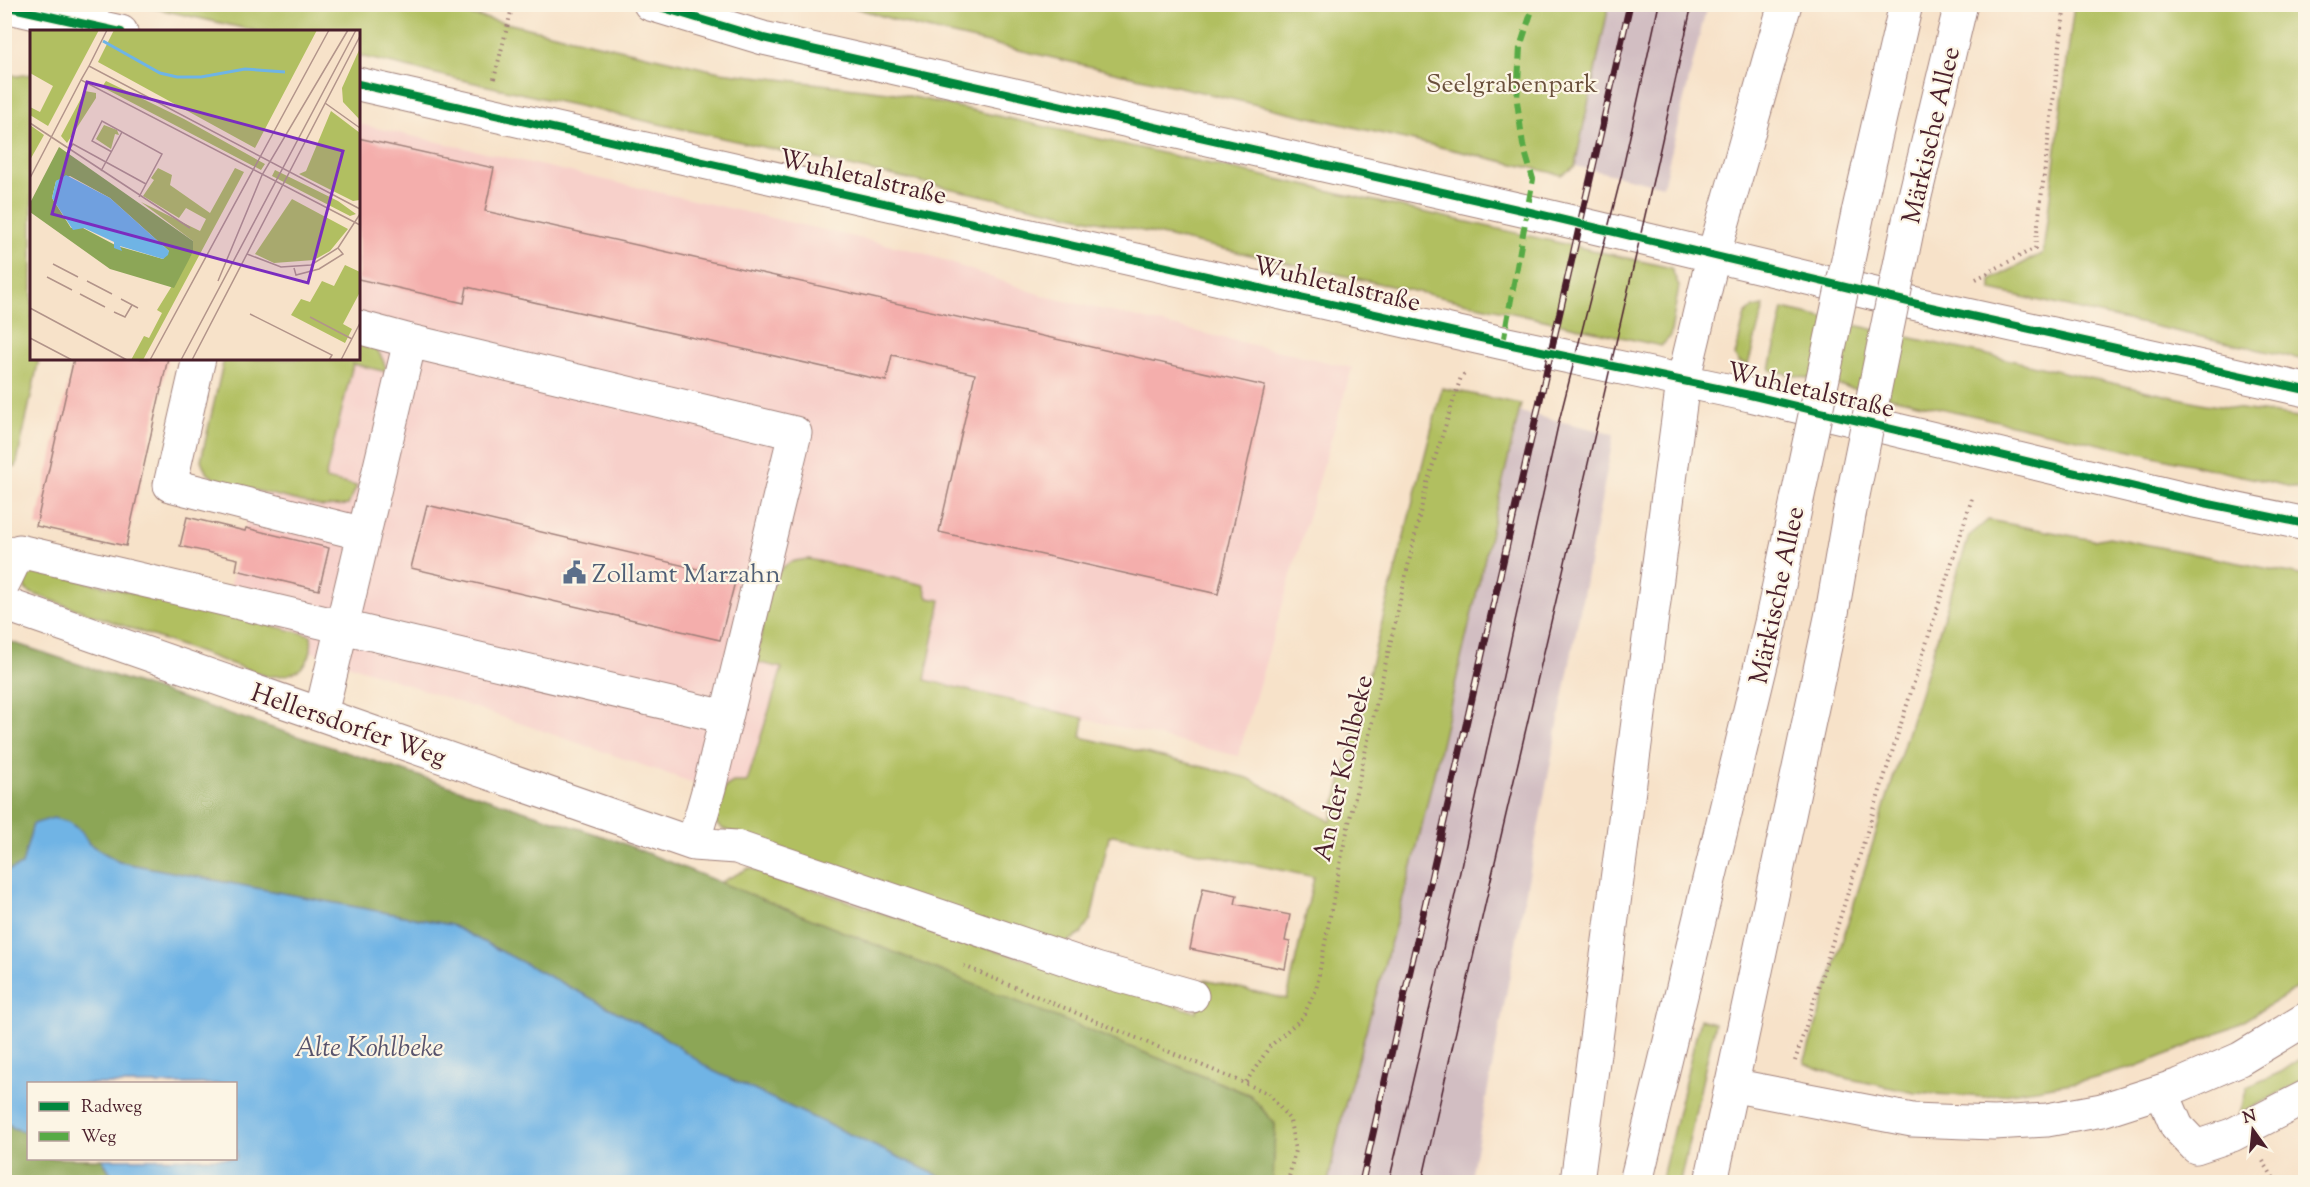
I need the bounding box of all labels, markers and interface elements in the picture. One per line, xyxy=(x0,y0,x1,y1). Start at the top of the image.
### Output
inset map xyxy=(30,30,360,360)
street label: Märkische Allee xyxy=(1894,43,1971,228)
park label: Seelgrabenpark xyxy=(1426,67,1598,104)
street label: Wuhletalstraße xyxy=(775,141,950,216)
street label: Wuhletalstraße xyxy=(1249,248,1424,323)
street label: Wuhletalstraße xyxy=(1723,354,1898,429)
street label: Märkische Allee xyxy=(1742,503,1815,688)
place label: Zollamt Marzahn xyxy=(592,557,781,594)
public building icon: Zollamt Marzahn xyxy=(561,560,587,586)
street label: An der Kohlbeke xyxy=(1305,672,1384,865)
street label: Hellersdorfer Weg xyxy=(246,676,451,777)
water label: Alte Kohlbeke xyxy=(295,1030,444,1069)
legend xyxy=(27,1082,237,1160)
text: Radweg xyxy=(81,1095,142,1121)
north arrow xyxy=(2223,1100,2283,1160)
text: N xyxy=(2241,1105,2259,1131)
text: Weg xyxy=(81,1125,117,1151)

